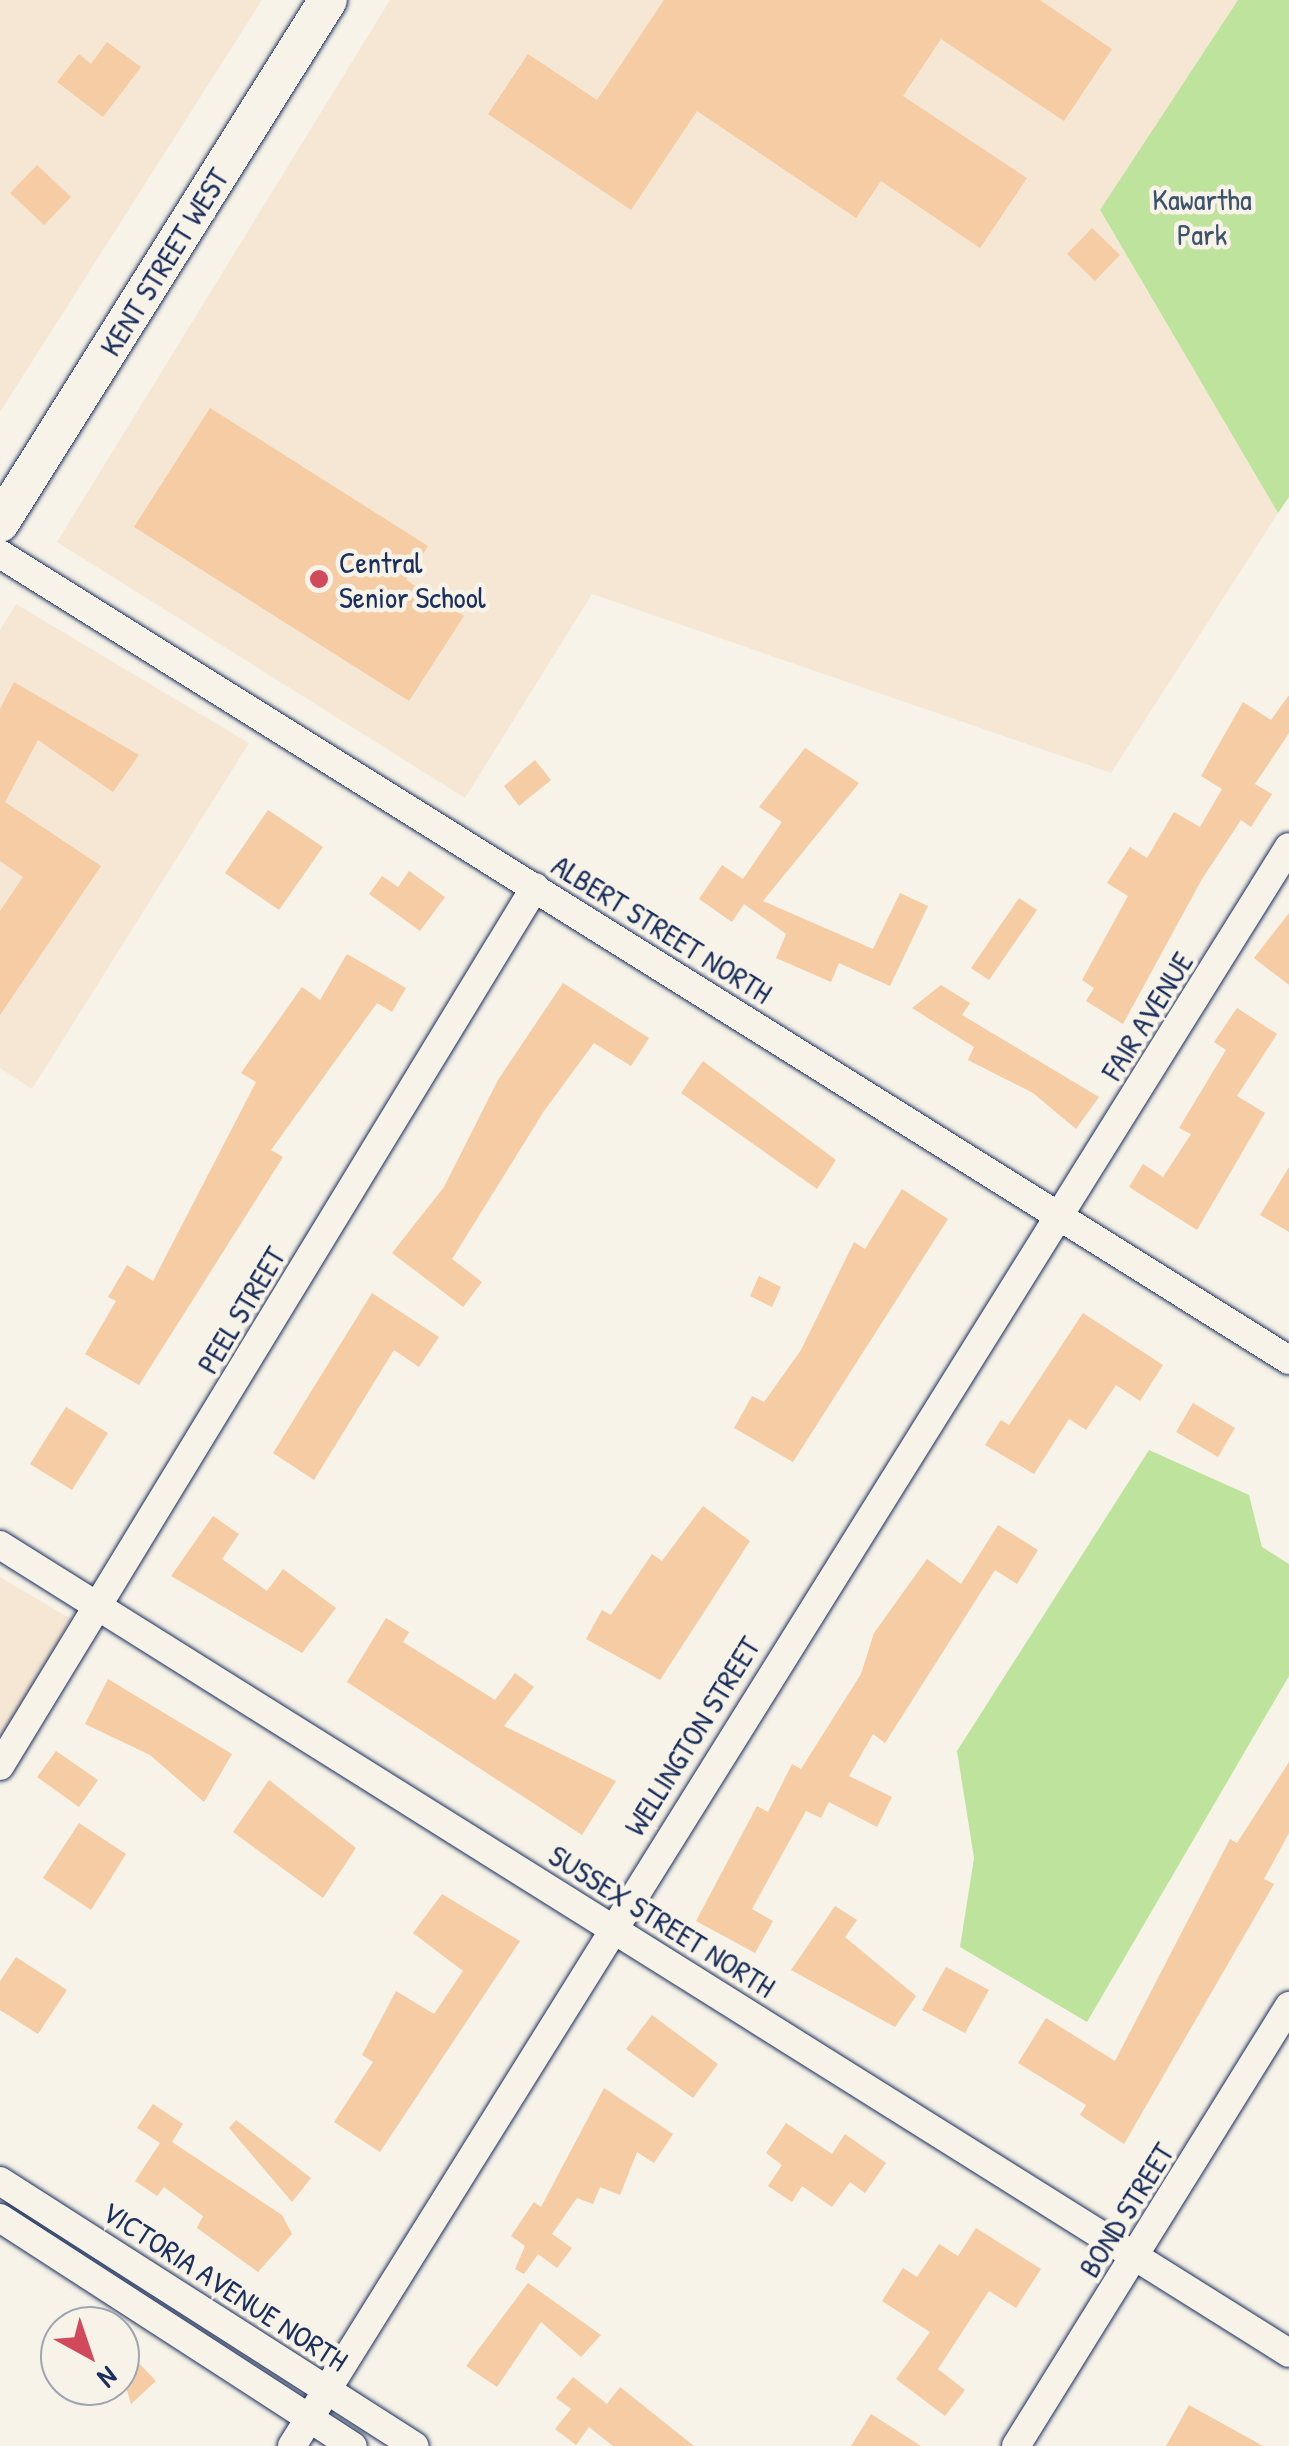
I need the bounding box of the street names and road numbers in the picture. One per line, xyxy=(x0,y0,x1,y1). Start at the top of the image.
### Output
street label: KENT STREET WEST xyxy=(92,162,236,362)
street label: ALBERT STREET NORTH xyxy=(546,847,778,1011)
street label: FAIR AVENUE xyxy=(1094,945,1200,1087)
street label: PEEL STREET xyxy=(189,1240,293,1380)
street label: WELLINGTON STREET xyxy=(617,1630,767,1842)
street label: SUSSEX STREET NORTH xyxy=(543,1837,781,2005)
street label: BOND STREET xyxy=(1071,2136,1181,2284)
street label: VICTORIA AVENUE NORTH xyxy=(96,2193,354,2379)

